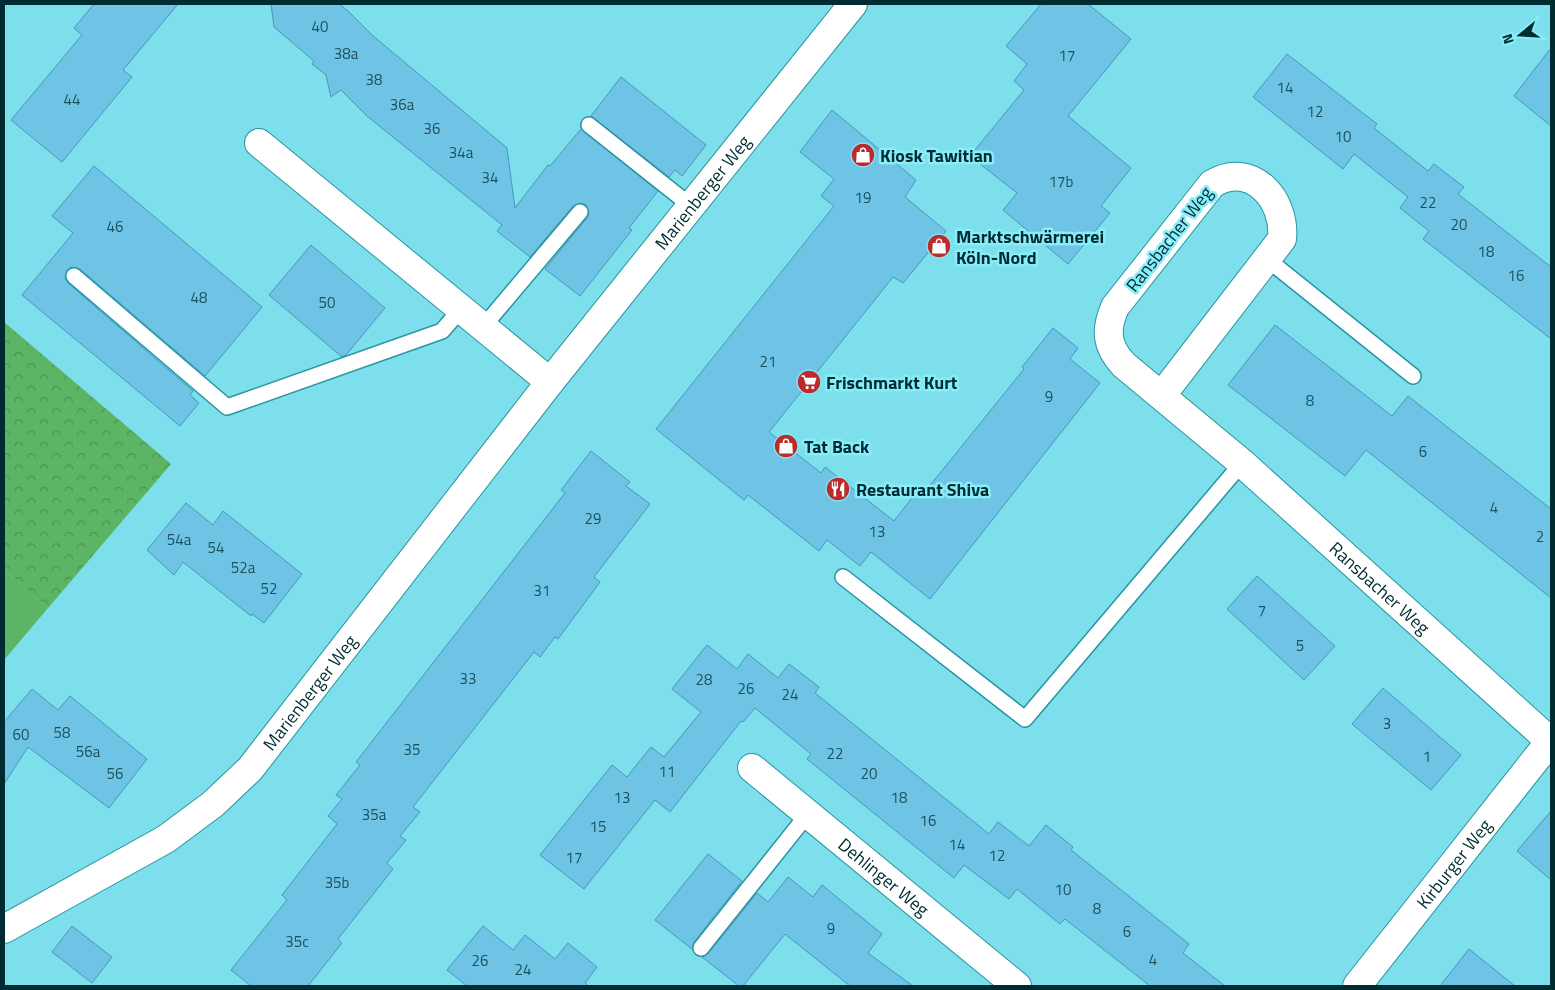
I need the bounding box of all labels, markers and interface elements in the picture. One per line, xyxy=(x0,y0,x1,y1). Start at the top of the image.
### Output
north arrow xyxy=(1495,10,1545,60)
house number: 40 xyxy=(312,15,328,38)
text: N xyxy=(1496,31,1519,47)
house number: 38a xyxy=(334,42,359,65)
house number: 17 xyxy=(1059,44,1075,67)
house number: 38 xyxy=(366,68,382,91)
house number: 14 xyxy=(1277,76,1293,99)
house number: 44 xyxy=(64,88,80,111)
house number: 36a xyxy=(390,93,415,116)
house number: 12 xyxy=(1307,100,1323,123)
house number: 36 xyxy=(424,117,440,140)
house number: 10 xyxy=(1335,125,1351,148)
street label: Marienberger Weg xyxy=(648,129,757,255)
house number: 34a xyxy=(449,141,474,164)
shop icon: Kiosk Tawitian xyxy=(850,142,876,168)
place label: Kiosk Tawitian xyxy=(880,142,993,169)
house number: 34 xyxy=(482,166,498,189)
house number: 17b xyxy=(1049,170,1073,193)
street label: Ransbacher Weg xyxy=(1119,181,1219,297)
house number: 19 xyxy=(855,186,871,209)
house number: 22 xyxy=(1420,191,1436,214)
house number: 20 xyxy=(1451,213,1467,236)
house number: 46 xyxy=(107,215,123,238)
place label: Marktschwärmerei Köln-Nord xyxy=(956,223,1104,271)
shop icon: Marktschwärmerei Köln-Nord xyxy=(926,233,952,259)
house number: 18 xyxy=(1478,240,1494,263)
house number: 16 xyxy=(1508,264,1524,287)
house number: 48 xyxy=(191,286,207,309)
house number: 50 xyxy=(319,291,335,314)
house number: 21 xyxy=(760,350,776,373)
supermarket icon: Frischmarkt Kurt xyxy=(796,369,822,395)
place label: Frischmarkt Kurt xyxy=(826,369,958,396)
house number: 9 xyxy=(1045,385,1053,408)
house number: 8 xyxy=(1306,389,1314,412)
shop icon: Tat Back xyxy=(773,433,799,459)
place label: Tat Back xyxy=(804,433,870,460)
house number: 6 xyxy=(1419,440,1427,463)
restaurant icon: Restaurant Shiva xyxy=(825,476,851,502)
place label: Restaurant Shiva xyxy=(856,476,989,503)
house number: 4 xyxy=(1490,496,1498,519)
house number: 29 xyxy=(585,507,601,530)
house number: 13 xyxy=(869,520,885,543)
house number: 2 xyxy=(1536,525,1544,548)
house number: 54a xyxy=(167,528,192,551)
street label: Ransbacher Weg xyxy=(1324,535,1436,640)
house number: 54 xyxy=(208,536,224,559)
house number: 52a xyxy=(231,556,256,579)
house number: 52 xyxy=(261,577,277,600)
house number: 31 xyxy=(534,579,550,602)
house number: 7 xyxy=(1258,599,1266,622)
street label: Marienberger Weg xyxy=(256,629,363,756)
house number: 5 xyxy=(1296,634,1304,657)
house number: 33 xyxy=(460,667,476,690)
house number: 28 xyxy=(696,668,712,691)
house number: 26 xyxy=(738,677,754,700)
house number: 24 xyxy=(782,683,798,706)
house number: 3 xyxy=(1383,712,1391,735)
house number: 58 xyxy=(54,721,70,744)
house number: 60 xyxy=(13,723,29,746)
house number: 35 xyxy=(404,738,420,761)
house number: 56a xyxy=(76,740,101,763)
house number: 22 xyxy=(827,742,843,765)
house number: 1 xyxy=(1423,745,1431,768)
house number: 11 xyxy=(659,760,675,783)
house number: 56 xyxy=(107,762,123,785)
house number: 20 xyxy=(861,762,877,785)
house number: 13 xyxy=(614,786,630,809)
house number: 18 xyxy=(891,786,907,809)
house number: 35a xyxy=(362,803,387,826)
house number: 16 xyxy=(920,809,936,832)
street label: Kirburger Weg xyxy=(1410,813,1498,914)
house number: 15 xyxy=(590,815,606,838)
street label: Dehlinger Weg xyxy=(833,831,935,922)
house number: 14 xyxy=(949,833,965,856)
house number: 12 xyxy=(989,844,1005,867)
house number: 17 xyxy=(566,846,582,869)
house number: 35b xyxy=(325,871,349,894)
house number: 10 xyxy=(1055,878,1071,901)
house number: 8 xyxy=(1093,897,1101,920)
house number: 9 xyxy=(827,917,835,940)
house number: 6 xyxy=(1123,920,1131,943)
house number: 35c xyxy=(285,930,309,953)
house number: 4 xyxy=(1149,948,1157,971)
house number: 26 xyxy=(472,949,488,972)
house number: 24 xyxy=(515,958,531,981)

